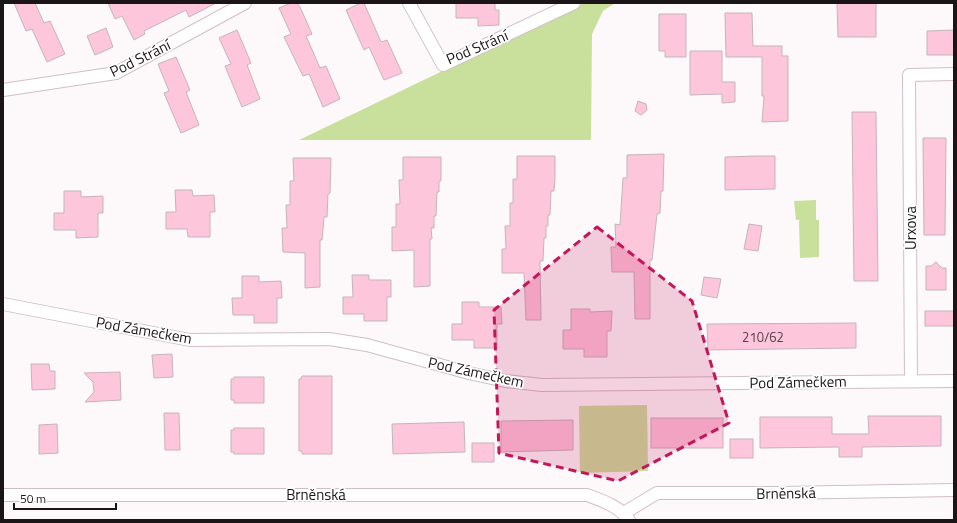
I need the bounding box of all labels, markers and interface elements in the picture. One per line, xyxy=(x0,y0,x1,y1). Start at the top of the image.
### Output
street label: Pod Strání xyxy=(442,23,513,70)
street label: Pod Strání xyxy=(106,33,176,83)
street label: Urxova xyxy=(899,206,922,250)
street label: Pod Zámečkem xyxy=(94,310,194,350)
house number: 210/62 xyxy=(742,327,784,347)
street label: Pod Zámečkem xyxy=(426,351,526,393)
street label: Pod Zámečkem xyxy=(749,370,847,394)
street label: Brněnská xyxy=(756,481,817,505)
street label: Brněnská xyxy=(286,483,346,506)
scale bar xyxy=(14,485,116,511)
text: 50 m xyxy=(20,489,46,508)

